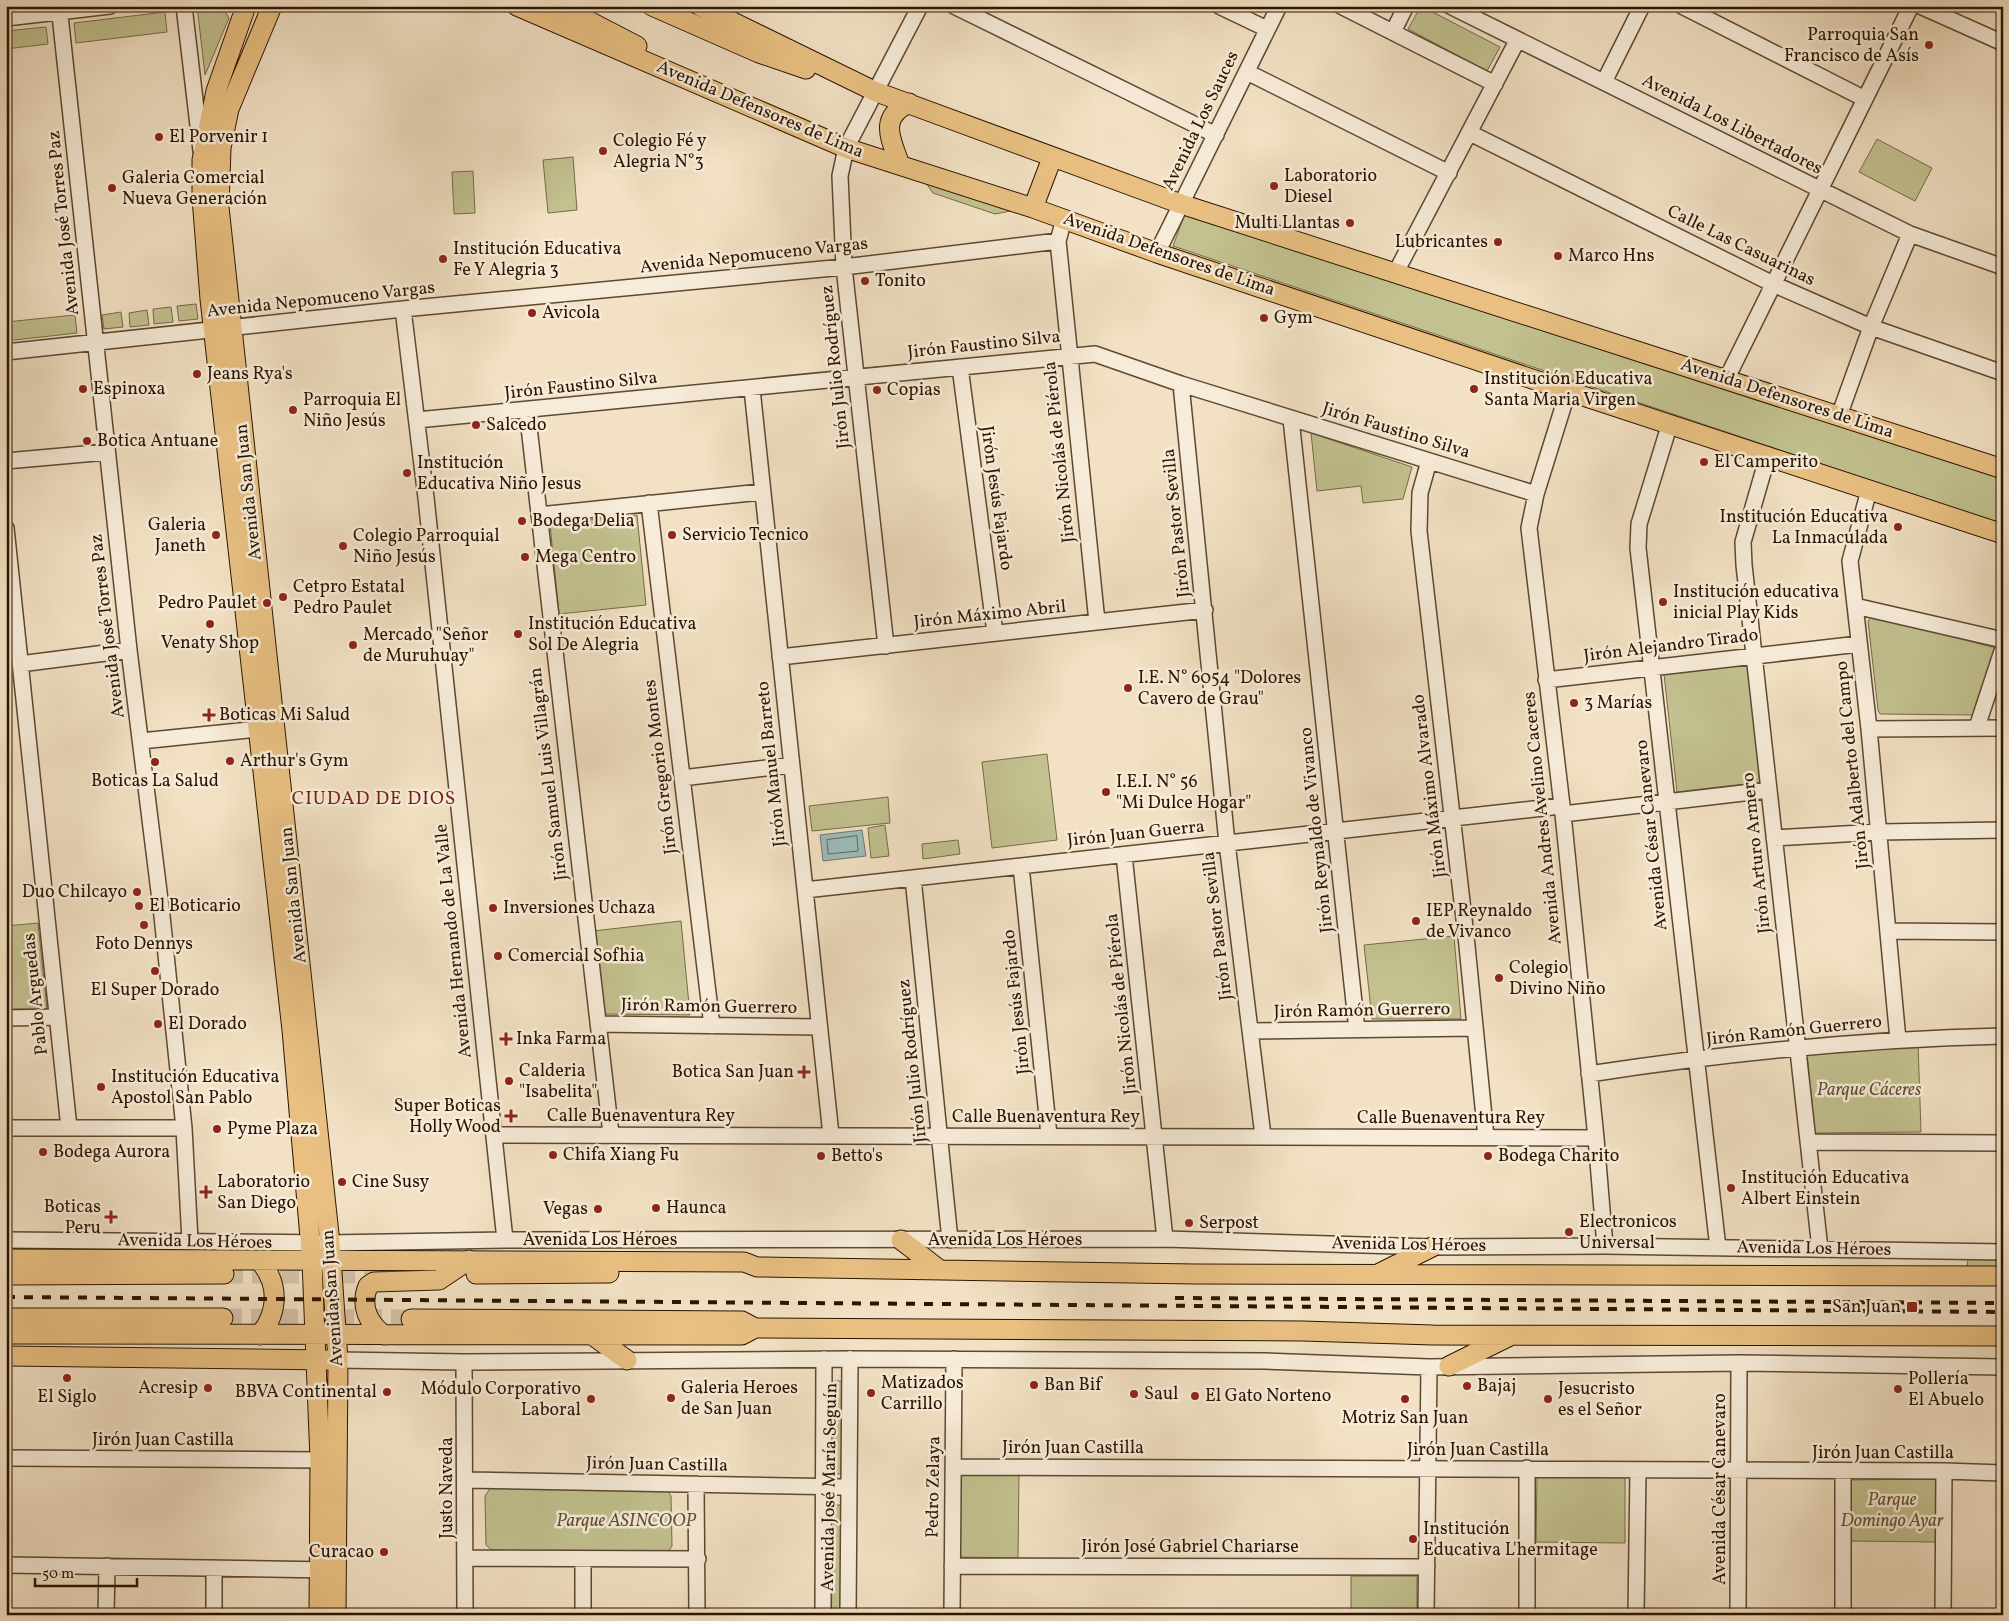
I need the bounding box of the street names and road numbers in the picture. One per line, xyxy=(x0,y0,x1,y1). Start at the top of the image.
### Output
street label: Avenida Los Sauces xyxy=(1156,47,1246,195)
street label: Avenida Defensores de Lima xyxy=(653,55,867,165)
street label: Avenida Los Libertadores xyxy=(1637,69,1827,181)
street label: Avenida José Torres Paz xyxy=(42,130,86,316)
street label: Calle Las Casuarinas xyxy=(1663,199,1819,293)
street label: Avenida Defensores de Lima xyxy=(1060,207,1278,303)
street label: Avenida Nepomuceno Vargas xyxy=(639,232,869,280)
street label: Avenida Nepomuceno Vargas xyxy=(206,276,436,324)
street label: Jirón Julio Rodríguez xyxy=(815,284,857,450)
street label: Jirón Faustino Silva xyxy=(906,325,1062,365)
street label: Avenida Defensores de Lima xyxy=(1677,353,1897,445)
street label: Jirón Nicolás de Piérola xyxy=(1038,360,1082,544)
street label: Jirón Faustino Silva xyxy=(503,366,659,406)
street label: Jirón Faustino Silva xyxy=(1319,397,1473,465)
street label: Avenida San Juan xyxy=(229,422,269,562)
street label: Jirón Jesús Fajardo xyxy=(973,424,1019,572)
street label: Jirón Pastor Sevilla xyxy=(1157,447,1197,599)
street label: Avenida José Torres Paz xyxy=(84,533,132,719)
street label: Jirón Máximo Abril xyxy=(913,595,1067,635)
street label: Jirón Alejandro Tirado xyxy=(1582,623,1760,669)
street label: Jirón Adalberto del Campo xyxy=(1830,660,1876,870)
street label: Jirón Samuel Luis Villagrán xyxy=(523,666,574,882)
street label: Jirón Gregorio Montes xyxy=(638,678,684,856)
street label: Jirón Manuel Barreto xyxy=(751,680,793,848)
street label: Avenida Andres Avelino Caceres xyxy=(1517,690,1569,946)
street label: Jirón Máximo Alvarado xyxy=(1406,693,1454,879)
street label: Jirón Reynaldo de Vivanco xyxy=(1294,726,1340,934)
street label: Avenida César Canevaro xyxy=(1630,738,1674,932)
street label: Jirón Arturo Armero xyxy=(1736,771,1778,935)
street label: Jirón Juan Guerra xyxy=(1066,814,1206,854)
street label: Avenida Hernando de La Valle xyxy=(429,823,479,1059)
street label: Avenida San Juan xyxy=(274,825,314,965)
street label: Jirón Pastor Sevilla xyxy=(1196,850,1240,1002)
street label: Jirón Nicolás de Piérola xyxy=(1100,912,1144,1096)
street label: Jirón Jesús Fajardo xyxy=(997,928,1037,1076)
street label: Pablo Arguedas xyxy=(17,932,55,1056)
street label: Jirón Julio Rodríguez xyxy=(892,978,934,1144)
street label: Jirón Ramón Guerrero xyxy=(621,993,797,1021)
street label: Jirón Ramón Guerrero xyxy=(1274,997,1450,1025)
street label: Jirón Ramón Guerrero xyxy=(1705,1009,1883,1053)
street label: Calle Buenaventura Rey xyxy=(547,1104,735,1129)
street label: Calle Buenaventura Rey xyxy=(952,1105,1140,1130)
street label: Calle Buenaventura Rey xyxy=(1357,1106,1545,1131)
street label: Avenida Los Héroes xyxy=(117,1228,273,1256)
street label: Avenida San Juan xyxy=(316,1228,350,1367)
street label: Avenida Los Héroes xyxy=(523,1228,677,1253)
street label: Avenida Los Héroes xyxy=(928,1228,1082,1253)
street label: Avenida Los Héroes xyxy=(1331,1231,1487,1259)
street label: Avenida Los Héroes xyxy=(1736,1235,1892,1263)
street label: Avenida José María Seguín xyxy=(816,1382,844,1592)
street label: Avenida César Canevaro xyxy=(1708,1393,1733,1585)
street label: Jirón Juan Castilla xyxy=(92,1428,234,1453)
street label: Pedro Zelaya xyxy=(921,1436,947,1538)
street label: Jirón Juan Castilla xyxy=(1002,1436,1144,1461)
street label: Justo Naveda xyxy=(435,1437,460,1539)
street label: Jirón Juan Castilla xyxy=(1407,1438,1549,1463)
street label: Jirón Juan Castilla xyxy=(1812,1441,1954,1466)
street label: Jirón Juan Castilla xyxy=(586,1451,728,1479)
street label: Jirón José Gabriel Chariarse xyxy=(1081,1535,1299,1560)

